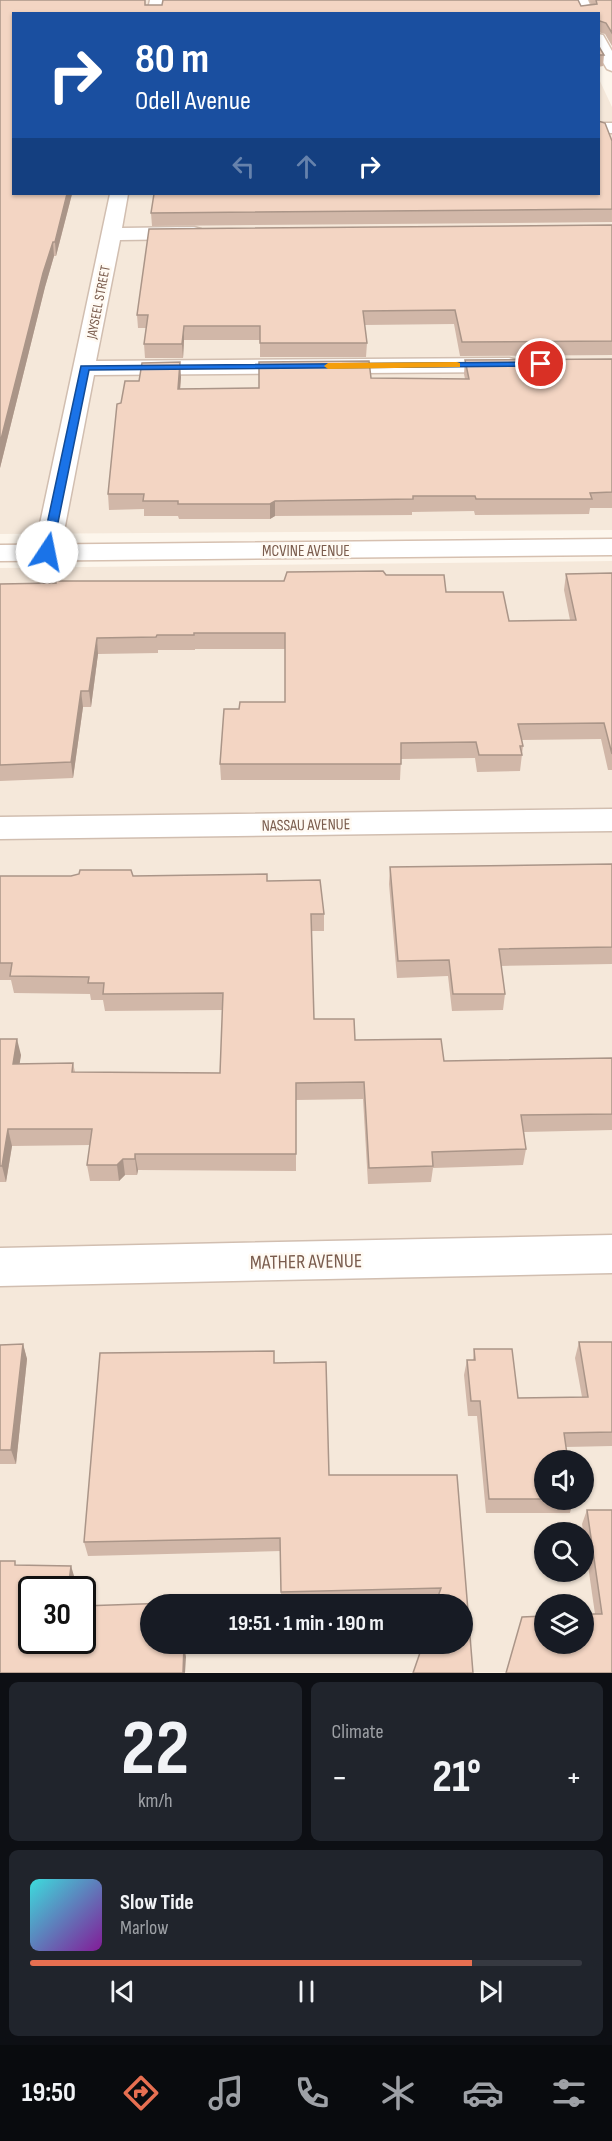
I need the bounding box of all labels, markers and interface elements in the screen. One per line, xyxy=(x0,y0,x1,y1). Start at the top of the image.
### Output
text: 80 m xyxy=(135,34,209,85)
icon: right xyxy=(36,36,114,114)
text: Odell Avenue xyxy=(135,85,251,117)
icon: left xyxy=(227,150,260,183)
icon: ahead xyxy=(290,150,323,183)
icon: right xyxy=(353,150,386,183)
street label: JAYSEEL STREET xyxy=(83,264,114,341)
pin xyxy=(515,338,566,389)
icon: arrive xyxy=(524,347,557,380)
position arrow xyxy=(15,520,79,584)
street label: MCVINE AVENUE xyxy=(262,542,350,561)
street label: NASSAU AVENUE xyxy=(262,815,350,836)
street label: MATHER AVENUE xyxy=(250,1249,362,1275)
map controls xyxy=(534,1450,594,1654)
button: sound xyxy=(534,1450,594,1510)
button: search xyxy=(534,1522,594,1582)
speed limit sign: 30 xyxy=(18,1576,96,1654)
button: layers xyxy=(534,1594,594,1654)
text: 19:51 · 1 min · 190 m xyxy=(229,1610,384,1637)
text: 22 xyxy=(121,1703,189,1796)
text: Climate xyxy=(332,1720,384,1744)
text: 21° xyxy=(432,1750,481,1805)
text: − xyxy=(332,1758,348,1798)
text: + xyxy=(566,1758,582,1798)
text: km/h xyxy=(138,1789,173,1813)
text: Slow Tide xyxy=(120,1889,194,1916)
text: Marlow xyxy=(120,1916,168,1940)
icon: previous xyxy=(106,1975,139,2008)
icon: pause xyxy=(290,1975,323,2008)
icon: next xyxy=(474,1975,507,2008)
icon: directions xyxy=(120,2072,162,2114)
icon: music xyxy=(205,2072,247,2114)
icon: phone xyxy=(291,2072,333,2114)
icon: climate xyxy=(377,2072,419,2114)
icon: car xyxy=(462,2072,504,2114)
icon: filters xyxy=(548,2072,590,2114)
text: 19:50 xyxy=(22,2077,76,2109)

